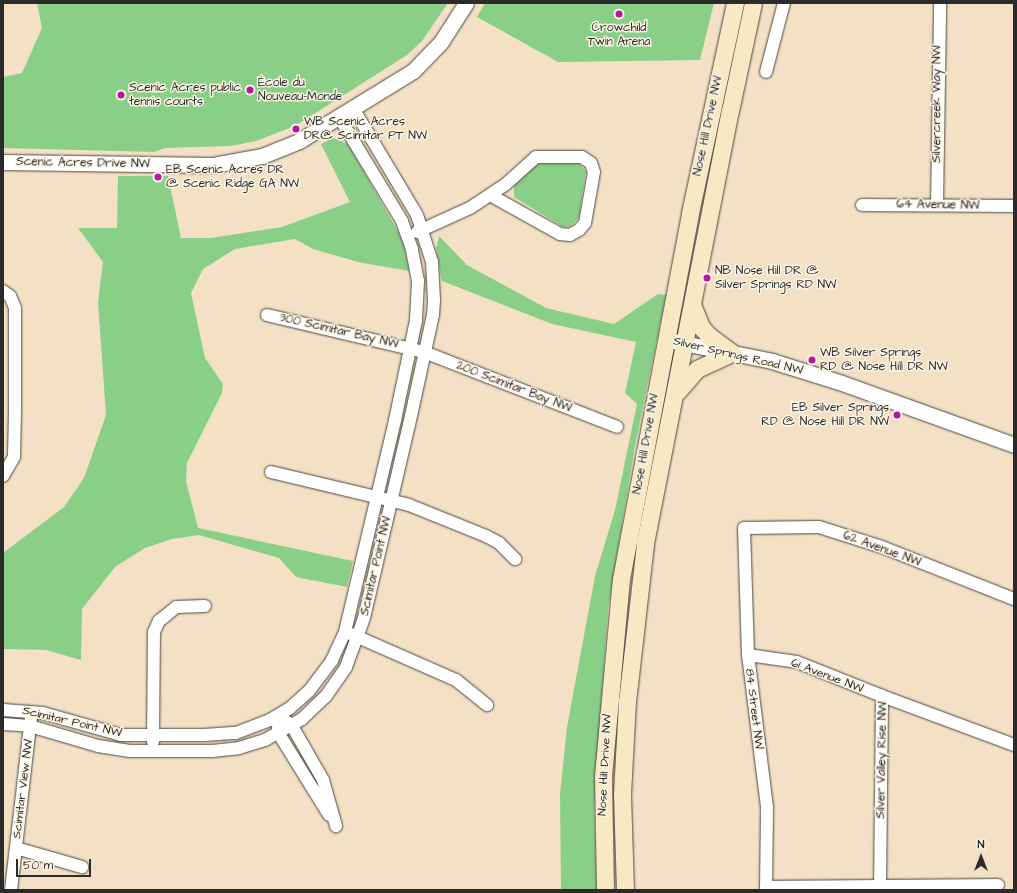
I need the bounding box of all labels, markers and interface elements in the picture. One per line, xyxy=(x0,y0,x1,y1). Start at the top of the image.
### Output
marker: Crowchild Twin Arena xyxy=(614,9,624,19)
place label: Crowchild Twin Arena xyxy=(588,21,650,49)
street label: Silvercreek Way NW xyxy=(930,45,944,163)
street label: Nose Hill Drive NW xyxy=(690,75,726,177)
place label: École du Nouveau-Monde xyxy=(258,76,342,104)
place label: Scenic Acres public tennis courts xyxy=(129,81,241,109)
marker: École du Nouveau-Monde xyxy=(245,85,255,95)
marker: Scenic Acres public tennis courts xyxy=(116,90,126,100)
place label: WB Scenic Acres DR@ Scimitar PT NW xyxy=(304,115,427,143)
marker: WB Scenic Acres DR@ Scimitar PT NW xyxy=(291,124,301,134)
street label: Scenic Acres Drive NW xyxy=(16,155,150,171)
place label: EB Scenic Acres DR @ Scenic Ridge GA NW xyxy=(166,163,299,191)
marker: EB Scenic Acres DR @ Scenic Ridge GA NW xyxy=(153,172,163,182)
street label: 64 Avenue NW xyxy=(896,197,980,213)
place label: NB Nose Hill DR @ Silver Springs RD NW xyxy=(715,264,836,292)
marker: NB Nose Hill DR @ Silver Springs RD NW xyxy=(702,273,712,283)
street label: 300 Scimitar Bay NW xyxy=(278,310,400,352)
street label: Silver Springs Road NW xyxy=(672,334,804,378)
place label: WB Silver Springs RD @ Nose Hill DR NW xyxy=(820,346,948,374)
marker: WB Silver Springs RD @ Nose Hill DR NW xyxy=(807,355,817,365)
street label: 200 Scimitar Bay NW xyxy=(454,358,574,416)
street label: Nose Hill Drive NW xyxy=(630,393,662,495)
place label: EB Silver Springs RD @ Nose Hill DR NW xyxy=(761,401,889,429)
marker: EB Silver Springs RD @ Nose Hill DR NW xyxy=(892,410,902,420)
street label: Scimitar Point NW xyxy=(358,515,394,617)
street label: 62 Avenue NW xyxy=(841,528,923,570)
street label: 61 Avenue NW xyxy=(789,656,865,696)
street label: 84 Street NW xyxy=(742,668,766,750)
street label: Silver Valley Rise NW xyxy=(874,701,890,819)
street label: Scimitar Point NW xyxy=(21,704,123,740)
street label: Nose Hill Drive NW xyxy=(595,714,615,816)
street label: Scimitar View NW xyxy=(10,739,36,839)
north arrow xyxy=(961,837,1001,877)
text: N xyxy=(978,837,984,852)
scale bar xyxy=(18,851,93,877)
text: 50 m xyxy=(23,857,53,874)

